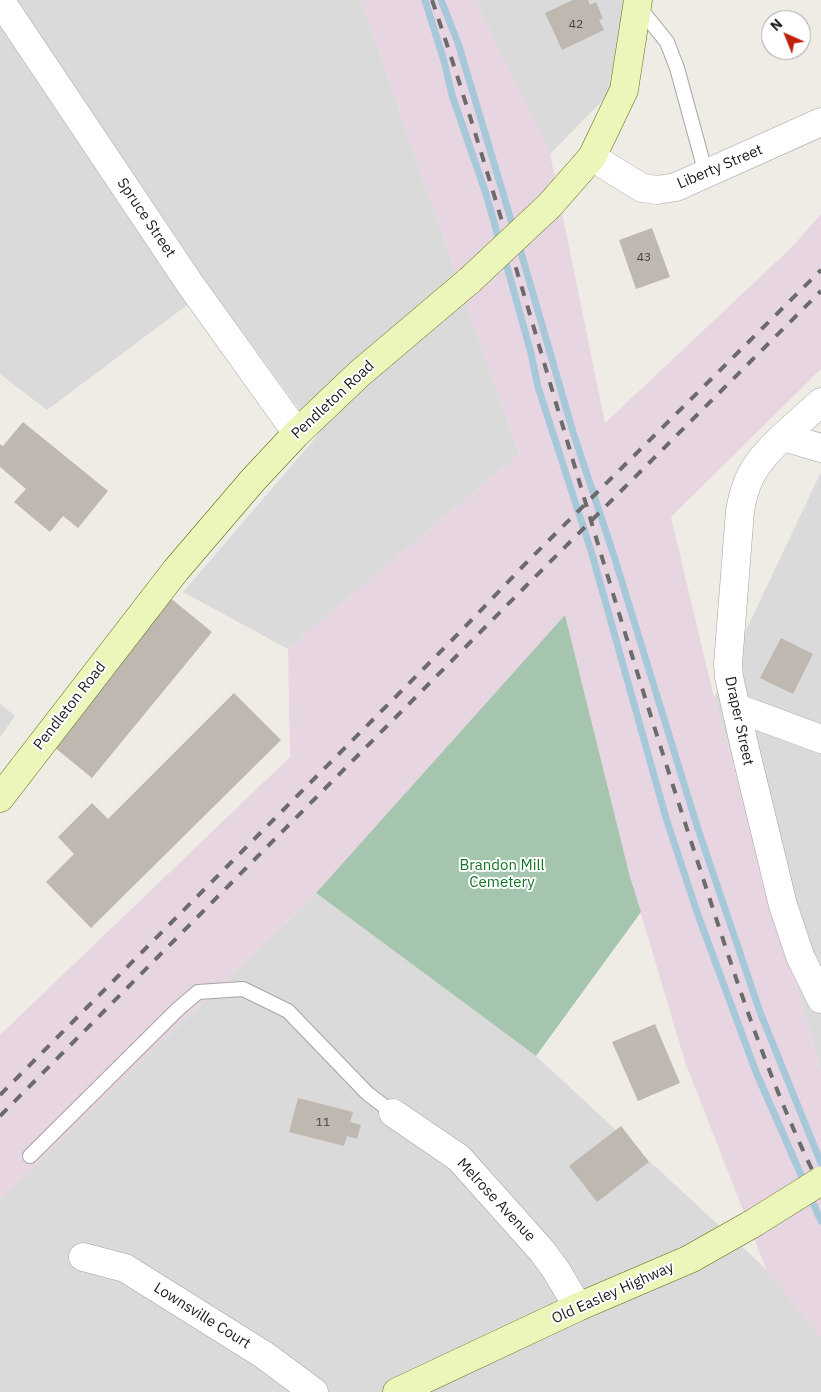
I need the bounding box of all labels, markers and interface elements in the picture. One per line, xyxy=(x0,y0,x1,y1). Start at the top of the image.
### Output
north arrow xyxy=(761,10,811,60)
text: N xyxy=(766,15,786,35)
house number: 42 xyxy=(569,18,583,32)
street label: Liberty Street xyxy=(675,141,765,193)
street label: Spruce Street xyxy=(113,175,179,261)
house number: 43 xyxy=(637,251,651,265)
street label: Pendleton Road xyxy=(288,357,378,443)
street label: Pendleton Road xyxy=(30,658,110,754)
street label: Draper Street xyxy=(721,675,757,767)
park label: Brandon Mill Cemetery xyxy=(460,857,544,892)
house number: 11 xyxy=(316,1116,330,1130)
street label: Melrose Avenue xyxy=(453,1155,539,1245)
street label: Old Easley Highway xyxy=(549,1258,677,1328)
street label: Lownsville Court xyxy=(150,1279,254,1353)

